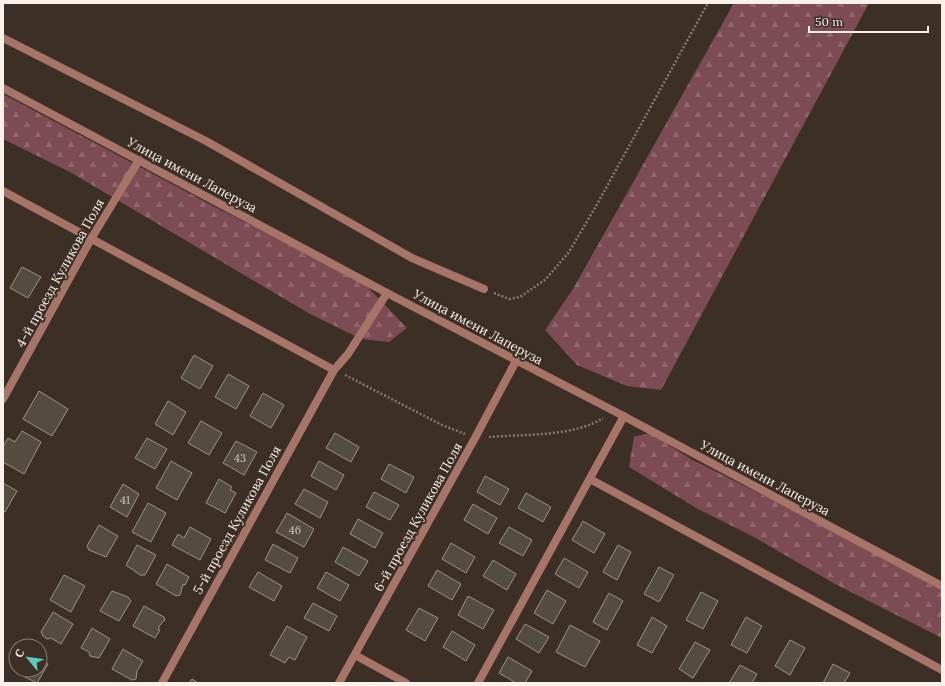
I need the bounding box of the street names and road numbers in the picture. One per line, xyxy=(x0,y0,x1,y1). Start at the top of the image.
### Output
street label: Улица имени Лаперуза xyxy=(123,133,260,217)
street label: 4-й проезд Куликова Поля xyxy=(12,196,108,350)
street label: Улица имени Лаперуза xyxy=(409,285,546,369)
street label: Улица имени Лаперуза xyxy=(696,436,833,520)
street label: 6-й проезд Куликова Поля xyxy=(370,440,466,594)
street label: 5-й проезд Куликова Поля xyxy=(189,443,285,597)

